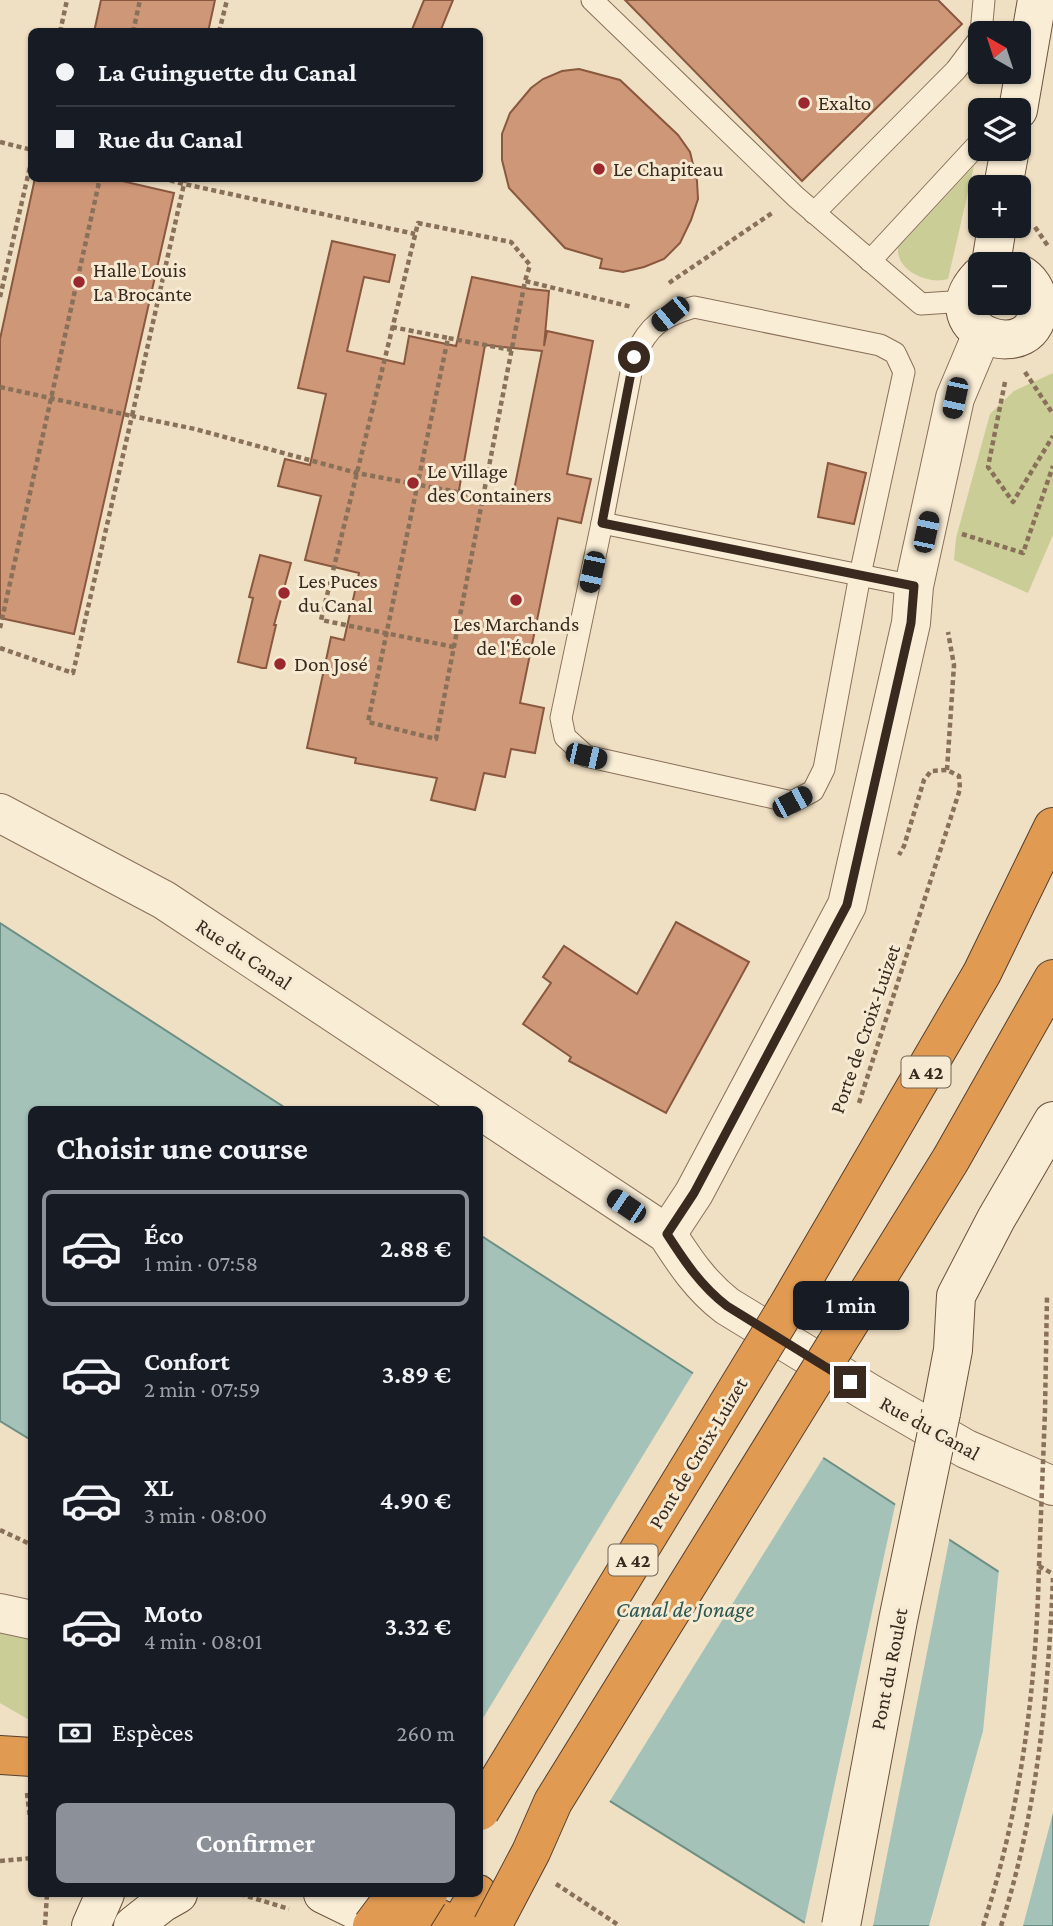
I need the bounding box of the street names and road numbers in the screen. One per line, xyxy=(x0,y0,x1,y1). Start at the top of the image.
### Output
street label: Rue du Canal xyxy=(192,913,296,995)
street label: Porte de Croix-Luizet xyxy=(825,940,905,1117)
road number: A 42 xyxy=(902,1056,950,1088)
street label: Pont de Croix-Luizet xyxy=(644,1372,753,1533)
street label: Rue du Canal xyxy=(876,1391,984,1465)
road number: A 42 xyxy=(608,1544,658,1576)
street label: Pont du Roulet xyxy=(865,1605,913,1732)

